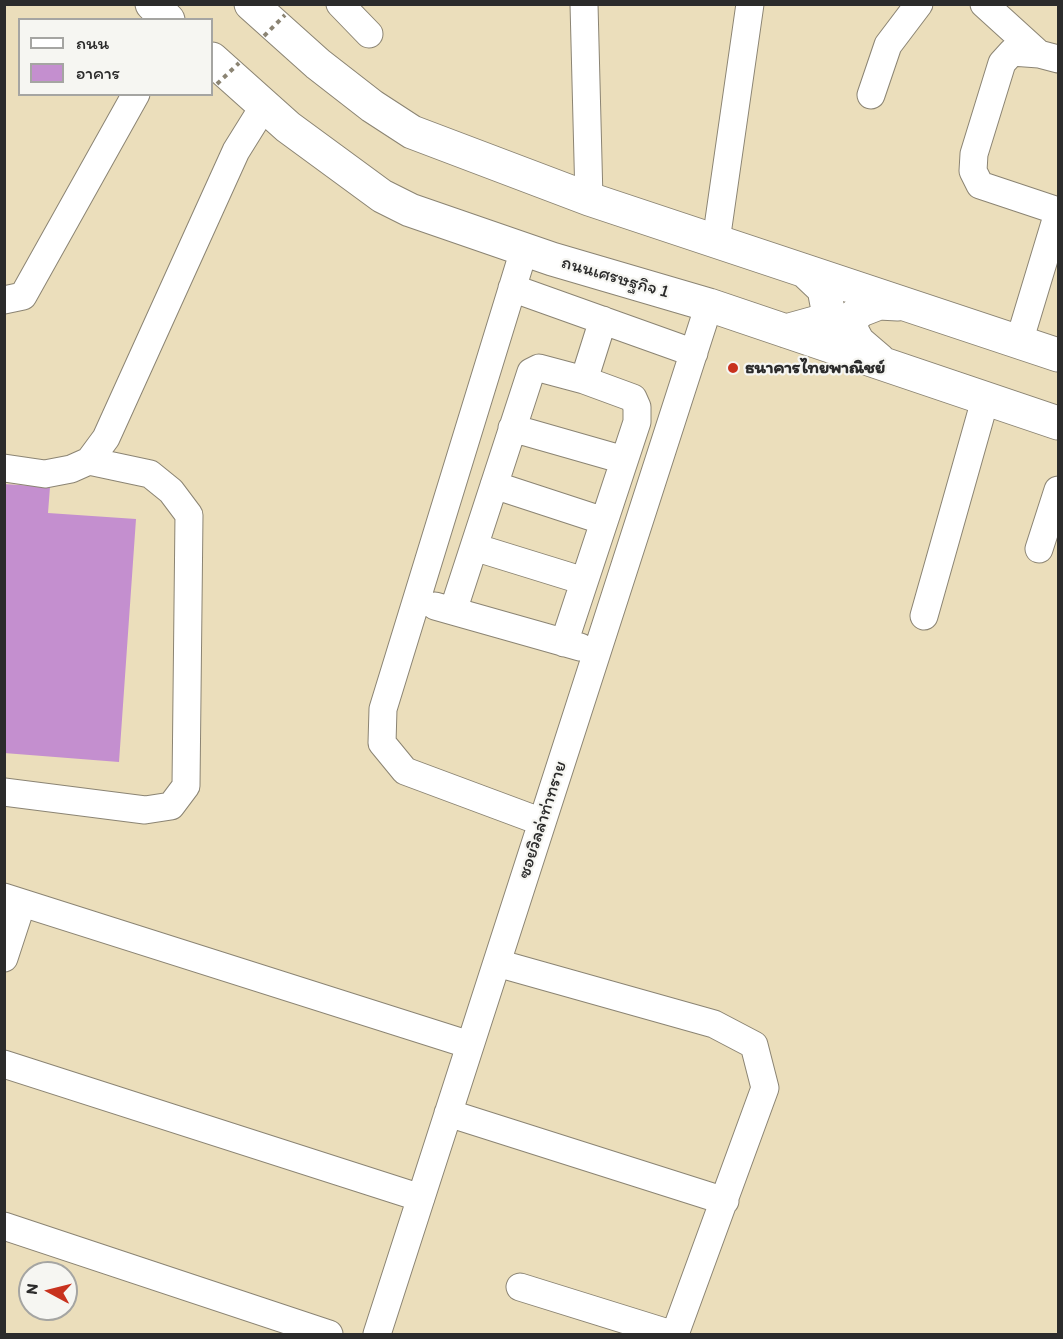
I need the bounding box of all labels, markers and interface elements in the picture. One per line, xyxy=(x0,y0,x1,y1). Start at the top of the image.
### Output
legend xyxy=(18,18,213,96)
text: ถนน xyxy=(76,32,109,54)
text: อาคาร xyxy=(76,62,120,84)
street label: ถนนเศรษฐกิจ 1 xyxy=(559,252,671,304)
place label: ธนาคารไทยพาณิชย์ xyxy=(745,357,885,379)
marker: ธนาคารไทยพาณิชย์ xyxy=(726,361,740,375)
street label: ซอยวิลล่าท่าทราย xyxy=(514,759,572,881)
north arrow xyxy=(18,1261,78,1321)
text: N xyxy=(22,1282,42,1296)

